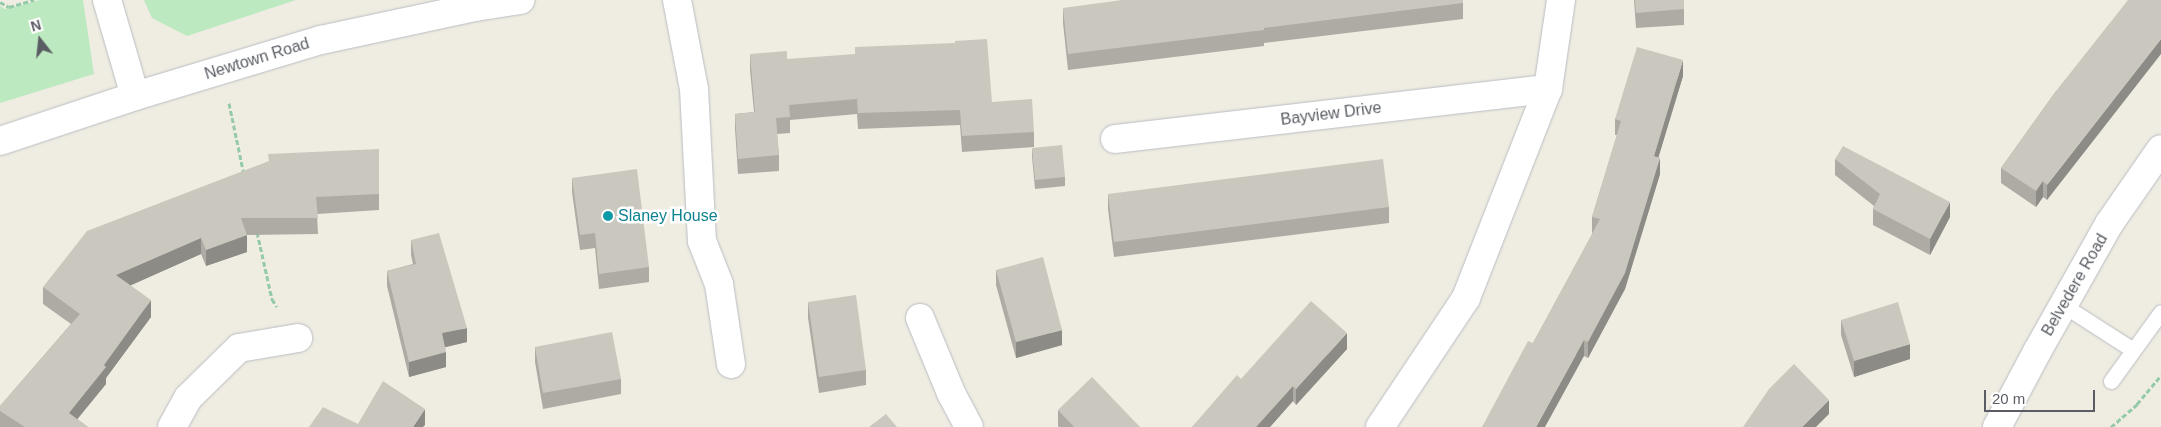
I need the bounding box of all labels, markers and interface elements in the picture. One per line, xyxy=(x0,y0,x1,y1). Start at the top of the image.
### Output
north arrow xyxy=(15,15,65,65)
text: N xyxy=(29,16,43,35)
street label: Newtown Road xyxy=(202,34,312,84)
street label: Bayview Drive xyxy=(1280,98,1382,130)
place label: Slaney House xyxy=(618,206,718,226)
marker: Slaney House xyxy=(602,210,614,222)
street label: Belvedere Road xyxy=(2038,231,2112,339)
scale bar xyxy=(1986,380,2097,412)
text: 20 m xyxy=(1992,390,2025,407)

